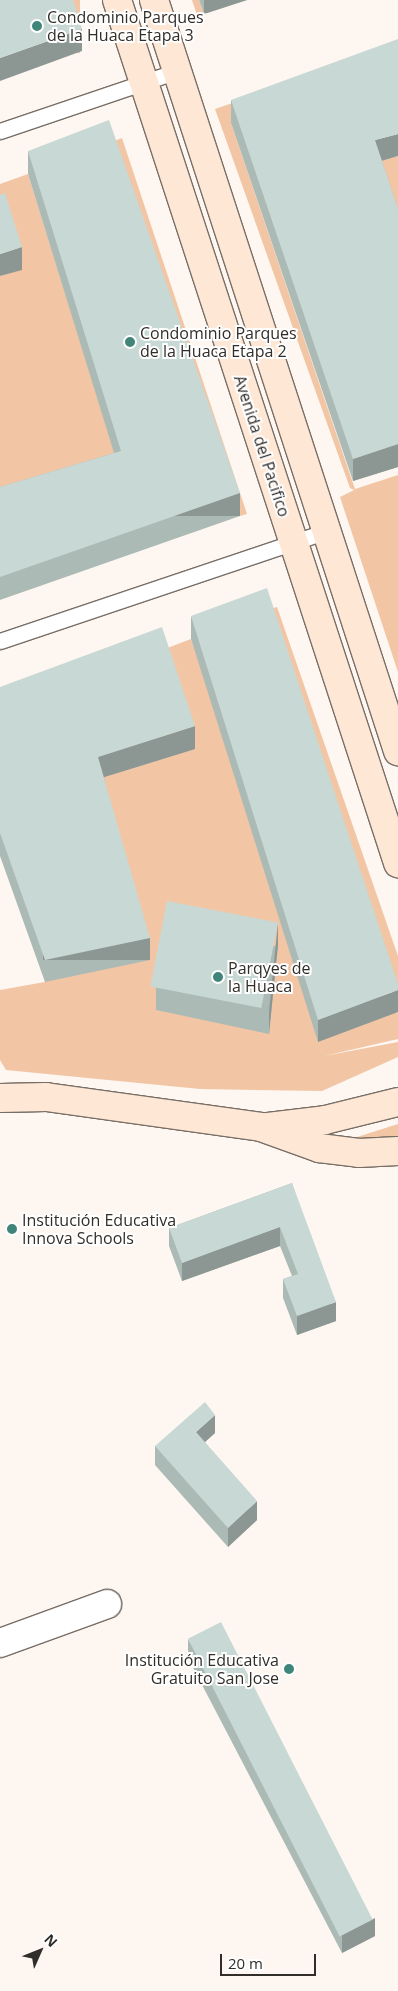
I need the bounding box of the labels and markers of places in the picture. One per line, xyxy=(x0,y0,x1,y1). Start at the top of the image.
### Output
place label: Condominio Parques de la Huaca Etapa 3 xyxy=(47,7,204,45)
marker: Condominio Parques de la Huaca Etapa 3 xyxy=(31,20,43,32)
place label: Condominio Parques de la Huaca Etapa 2 xyxy=(140,323,297,361)
marker: Condominio Parques de la Huaca Etapa 2 xyxy=(124,336,136,348)
place label: Parqyes de la Huaca xyxy=(228,958,310,996)
marker: Parqyes de la Huaca xyxy=(212,971,224,983)
place label: Institución Educativa Innova Schools xyxy=(22,1210,176,1248)
marker: Institución Educativa Innova Schools xyxy=(6,1223,18,1235)
place label: Institución Educativa Gratuito San Jose xyxy=(125,1650,279,1688)
marker: Institución Educativa Gratuito San Jose xyxy=(283,1663,295,1675)

